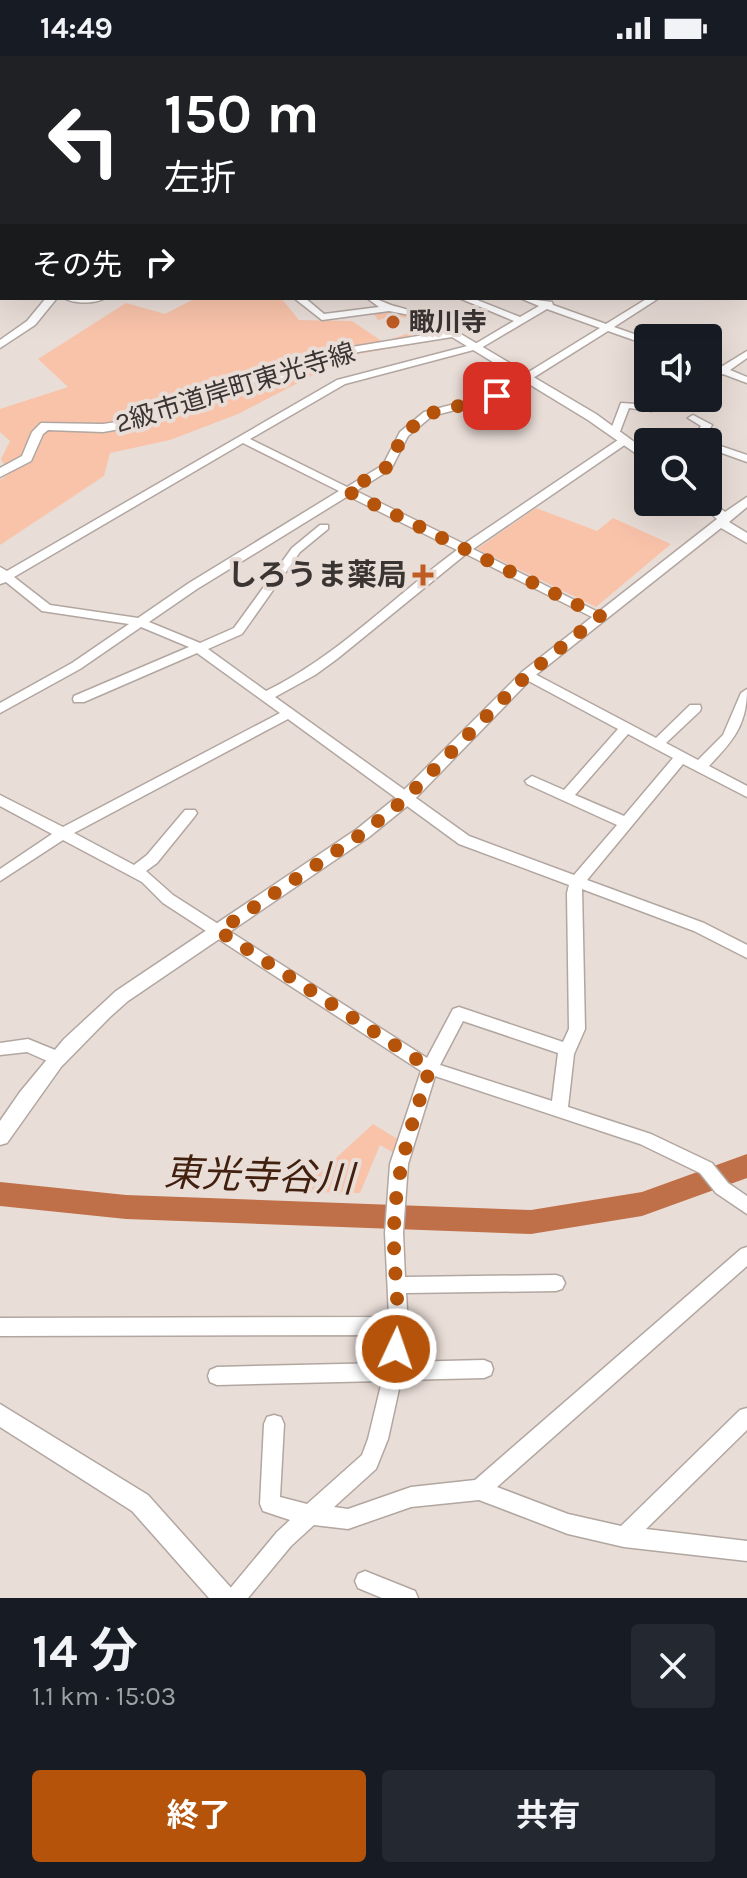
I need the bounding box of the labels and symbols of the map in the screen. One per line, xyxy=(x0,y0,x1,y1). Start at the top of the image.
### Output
place label: 瞰川寺 xyxy=(409,307,487,338)
marker: 瞰川寺 xyxy=(384,313,402,331)
street label: 2級市道岸町東光寺線 xyxy=(111,337,359,439)
pin xyxy=(463,362,531,430)
place label: しろうま薬局 xyxy=(227,557,407,593)
marker: しろうま薬局 xyxy=(414,566,432,584)
water label: 東光寺谷川 xyxy=(163,1150,359,1202)
position arrow xyxy=(354,1307,438,1391)

